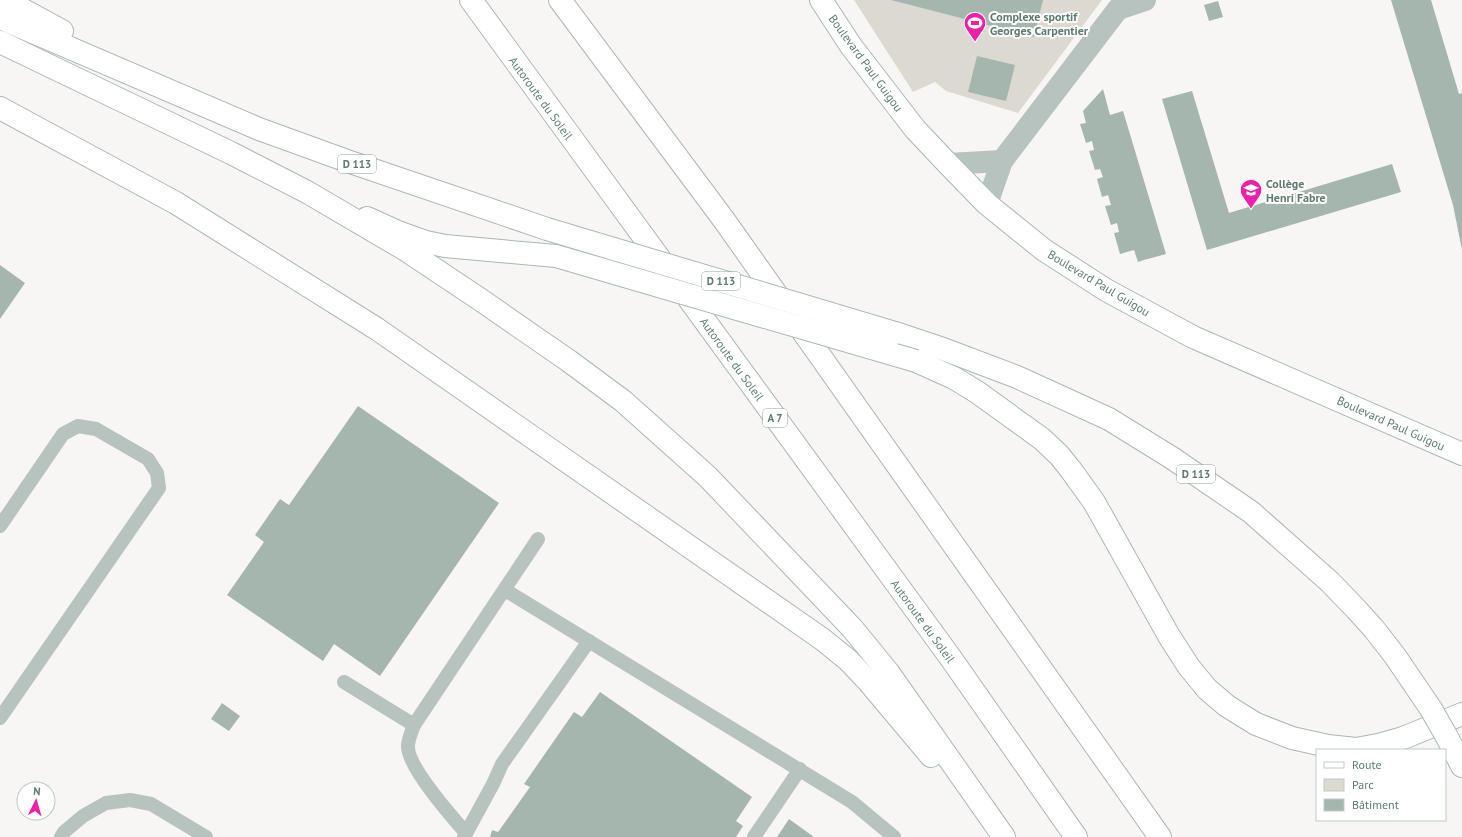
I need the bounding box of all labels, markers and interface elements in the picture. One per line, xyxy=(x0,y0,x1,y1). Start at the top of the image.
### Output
place label: Complexe sportif Georges Carpentier xyxy=(990,9,1089,38)
sports icon: Complexe sportif Georges Carpentier xyxy=(962,10,988,43)
street label: Boulevard Paul Guigou xyxy=(826,11,906,115)
street label: Autoroute du Soleil xyxy=(506,53,577,143)
road number: D 113 xyxy=(338,155,376,173)
place label: Collège Henri Fabre xyxy=(1266,176,1326,205)
school or university icon: Collège Henri Fabre xyxy=(1238,177,1264,210)
street label: Boulevard Paul Guigou xyxy=(1045,247,1153,319)
road number: D 113 xyxy=(702,272,740,290)
street label: Autoroute du Soleil xyxy=(697,314,768,404)
street label: Boulevard Paul Guigou xyxy=(1335,392,1447,454)
road number: A 7 xyxy=(763,409,787,427)
road number: D 113 xyxy=(1177,465,1215,483)
street label: Autoroute du Soleil xyxy=(888,576,959,666)
legend xyxy=(1316,749,1446,821)
text: Route xyxy=(1352,757,1382,772)
text: Parc xyxy=(1352,777,1374,792)
north arrow xyxy=(16,781,56,821)
text: N xyxy=(33,784,41,798)
text: Bâtiment xyxy=(1352,797,1399,812)

